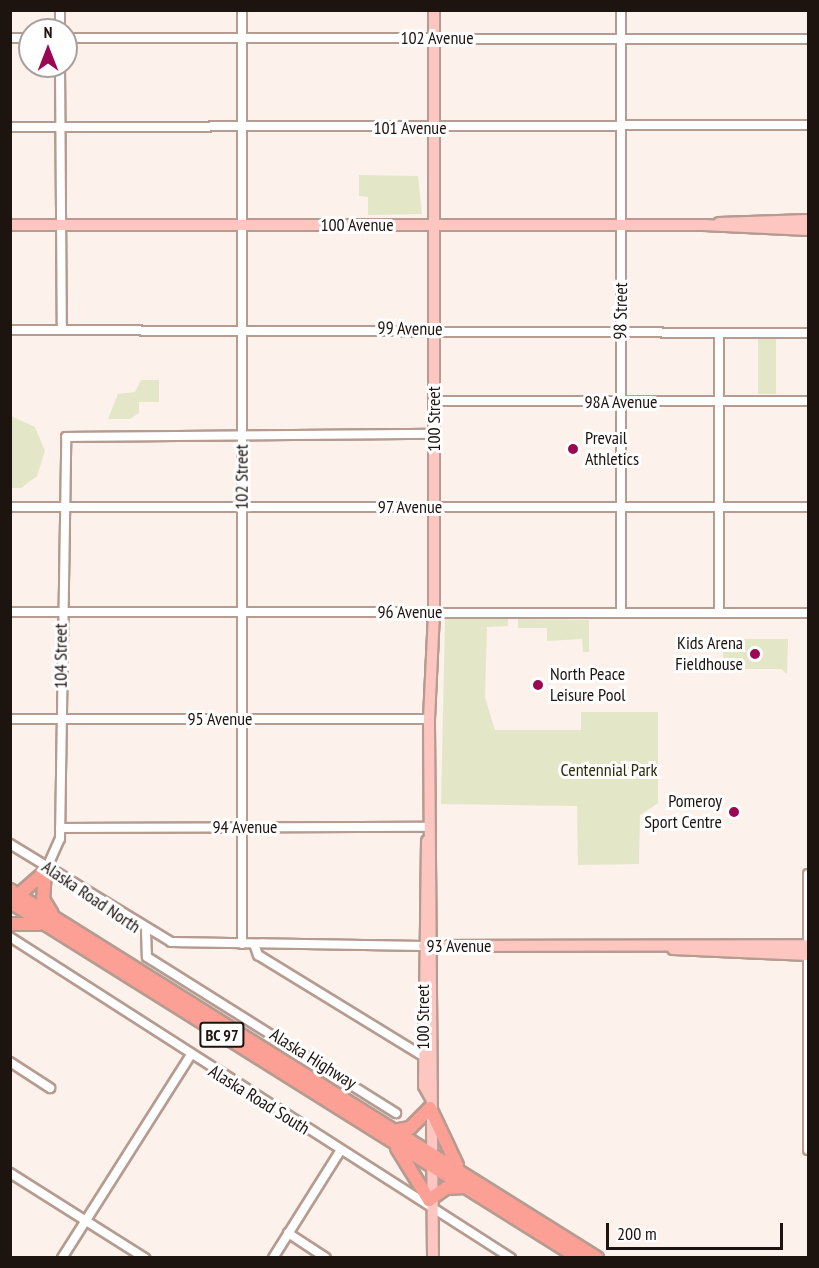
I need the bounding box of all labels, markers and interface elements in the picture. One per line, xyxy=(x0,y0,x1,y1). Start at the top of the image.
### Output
north arrow xyxy=(18,18,78,78)
text: N xyxy=(44,22,52,42)
street label: 102 Avenue xyxy=(400,27,474,49)
street label: 101 Avenue xyxy=(373,117,447,139)
street label: 100 Avenue xyxy=(320,214,394,236)
street label: 98 Street xyxy=(610,282,632,340)
street label: 99 Avenue xyxy=(377,318,443,340)
street label: 100 Street xyxy=(423,386,445,452)
street label: 98A Avenue xyxy=(584,391,658,413)
place label: Prevail Athletics xyxy=(585,428,639,470)
marker: Prevail Athletics xyxy=(566,442,580,456)
street label: 102 Street xyxy=(231,444,253,510)
street label: 97 Avenue xyxy=(377,496,443,518)
street label: 96 Avenue xyxy=(377,601,443,623)
street label: 104 Street xyxy=(50,623,72,689)
place label: Kids Arena Fieldhouse xyxy=(675,633,743,676)
marker: Kids Arena Fieldhouse xyxy=(748,647,762,661)
place label: North Peace Leisure Pool xyxy=(550,664,625,706)
marker: North Peace Leisure Pool xyxy=(531,678,545,692)
street label: 95 Avenue xyxy=(187,708,253,730)
park label: Centennial Park xyxy=(561,759,657,781)
place label: Pomeroy Sport Centre xyxy=(644,791,722,834)
marker: Pomeroy Sport Centre xyxy=(727,805,741,819)
street label: 94 Avenue xyxy=(212,816,278,838)
street label: Alaska Road North xyxy=(38,856,144,938)
street label: 93 Avenue xyxy=(426,935,492,957)
street label: 100 Street xyxy=(412,984,434,1050)
road number: BC 97 xyxy=(198,1022,246,1048)
street label: Alaska Highway xyxy=(266,1024,360,1094)
street label: Alaska Road South xyxy=(205,1060,313,1140)
scale bar xyxy=(609,1211,786,1249)
text: 200 m xyxy=(617,1222,657,1245)

